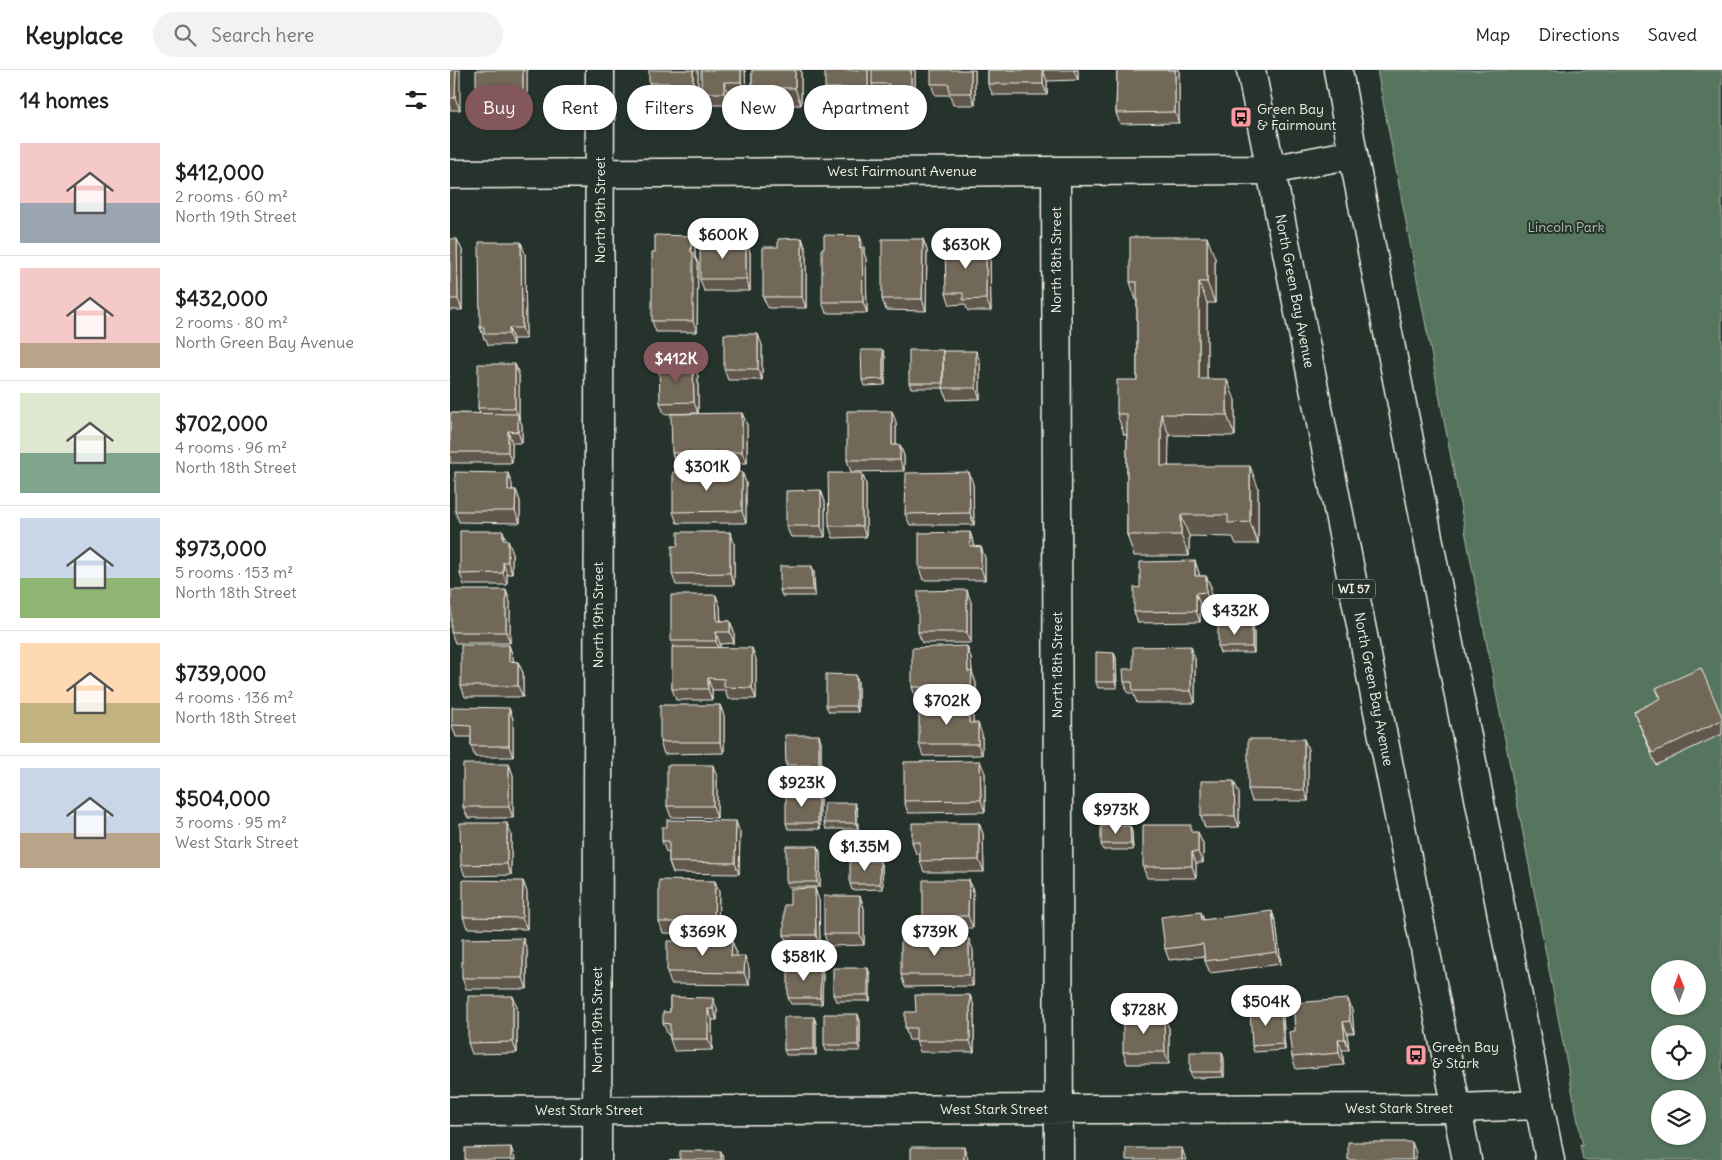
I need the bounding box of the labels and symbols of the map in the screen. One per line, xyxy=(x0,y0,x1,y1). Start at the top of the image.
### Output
place label: Green Bay & Fairmount xyxy=(1257,100,1336,134)
bus stop icon: Green Bay & Fairmount xyxy=(1229,105,1253,129)
street label: North 19th Street xyxy=(591,157,609,263)
street label: West Fairmount Avenue xyxy=(827,162,977,180)
street label: North 18th Street xyxy=(1047,207,1065,313)
street label: North Green Bay Avenue xyxy=(1271,212,1319,370)
pin: $600K xyxy=(688,218,758,260)
park label: Lincoln Park xyxy=(1527,218,1605,236)
pin: $630K xyxy=(931,228,1001,270)
pin: $412K xyxy=(641,342,711,384)
pin: $301K xyxy=(672,450,742,492)
street label: North 19th Street xyxy=(589,562,607,668)
road number: WI 57 xyxy=(1333,579,1375,598)
pin: $432K xyxy=(1200,594,1270,636)
street label: North Green Bay Avenue xyxy=(1350,610,1398,768)
street label: North 18th Street xyxy=(1048,612,1066,718)
pin: $702K xyxy=(912,684,982,726)
pin: $923K xyxy=(767,766,837,808)
pin: $973K xyxy=(1081,792,1151,835)
pin: $1.35M xyxy=(824,830,906,872)
pin: $369K xyxy=(668,914,738,957)
pin: $739K xyxy=(900,914,970,957)
pin: $581K xyxy=(769,940,839,982)
north arrow xyxy=(1651,960,1706,1015)
street label: North 19th Street xyxy=(588,967,606,1073)
pin: $504K xyxy=(1231,984,1301,1027)
pin: $728K xyxy=(1109,992,1179,1035)
place label: Green Bay & Stark xyxy=(1432,1038,1499,1072)
bus stop icon: Green Bay & Stark xyxy=(1404,1043,1428,1067)
street label: West Stark Street xyxy=(1345,1099,1453,1117)
street label: West Stark Street xyxy=(940,1100,1048,1118)
street label: West Stark Street xyxy=(535,1101,643,1119)

